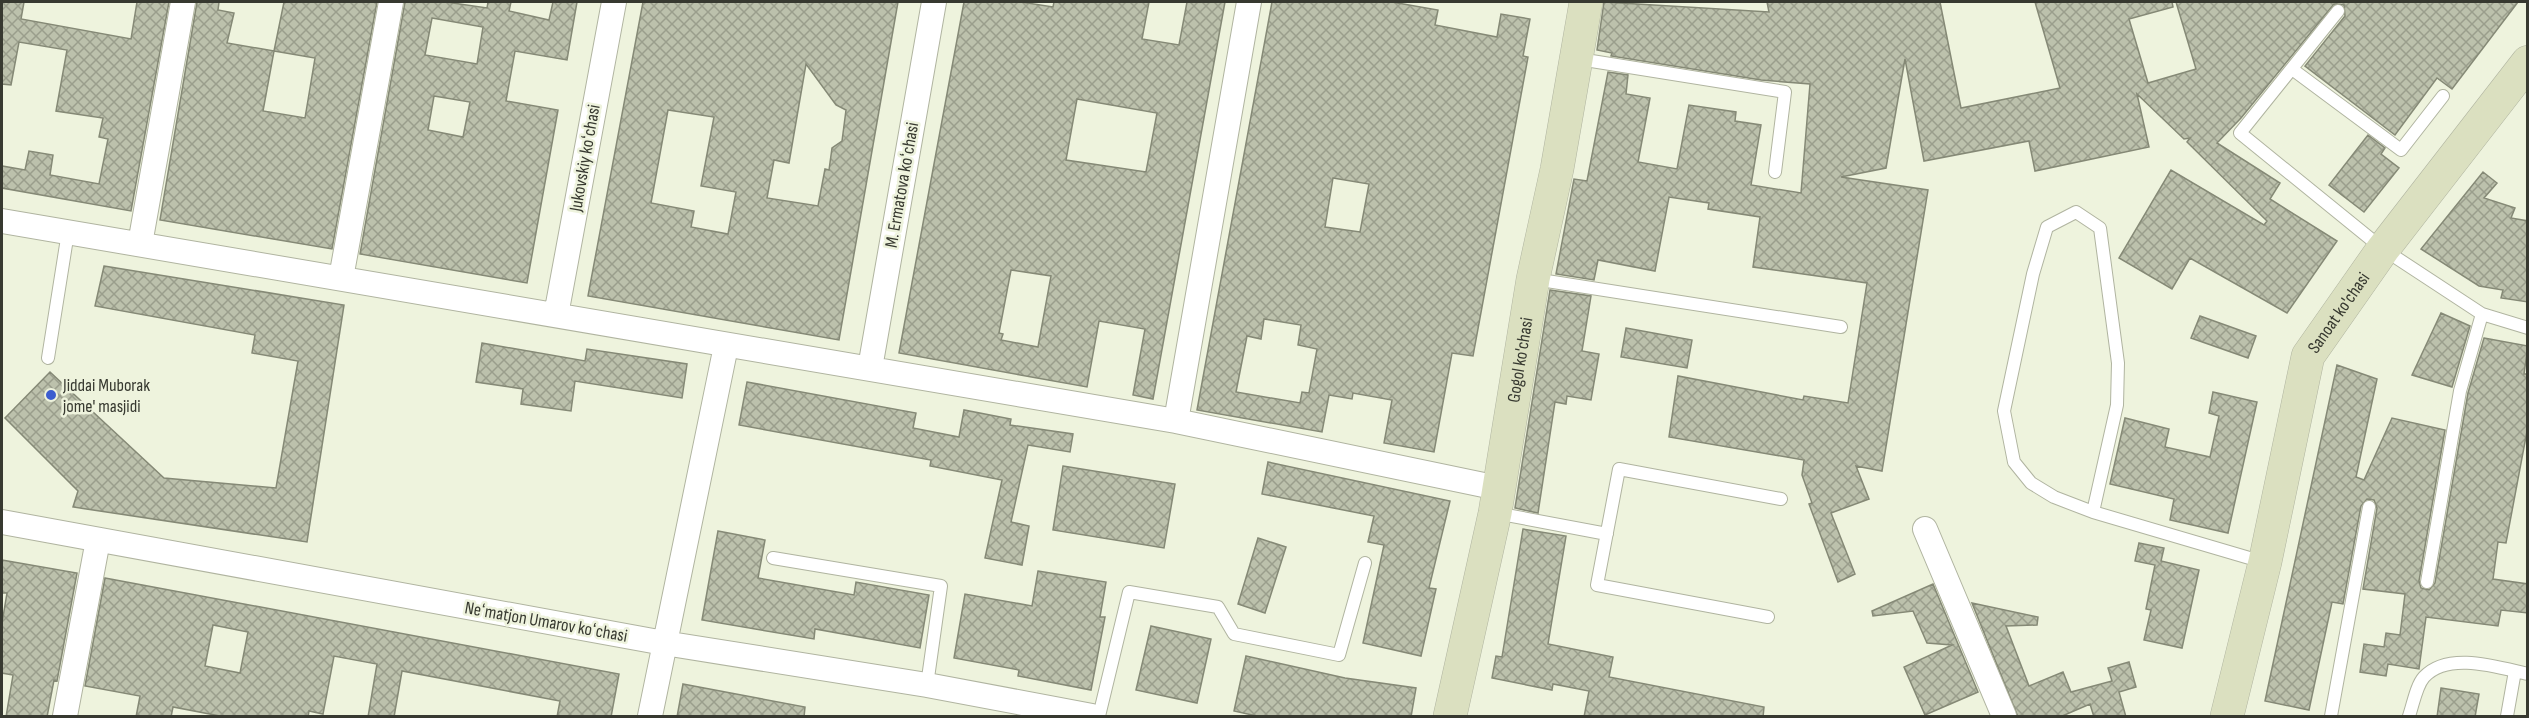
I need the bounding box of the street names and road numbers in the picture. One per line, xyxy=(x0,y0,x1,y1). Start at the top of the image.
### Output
street label: Jukovskiy koʻchasi xyxy=(565,103,605,214)
street label: M. Ermatova koʻchasi xyxy=(881,121,923,249)
street label: Sanoat ko'chasi xyxy=(2303,268,2374,357)
street label: Gogol ko'chasi xyxy=(1503,316,1537,404)
street label: Neʻmatjon Umarov koʻchasi xyxy=(463,597,629,647)

